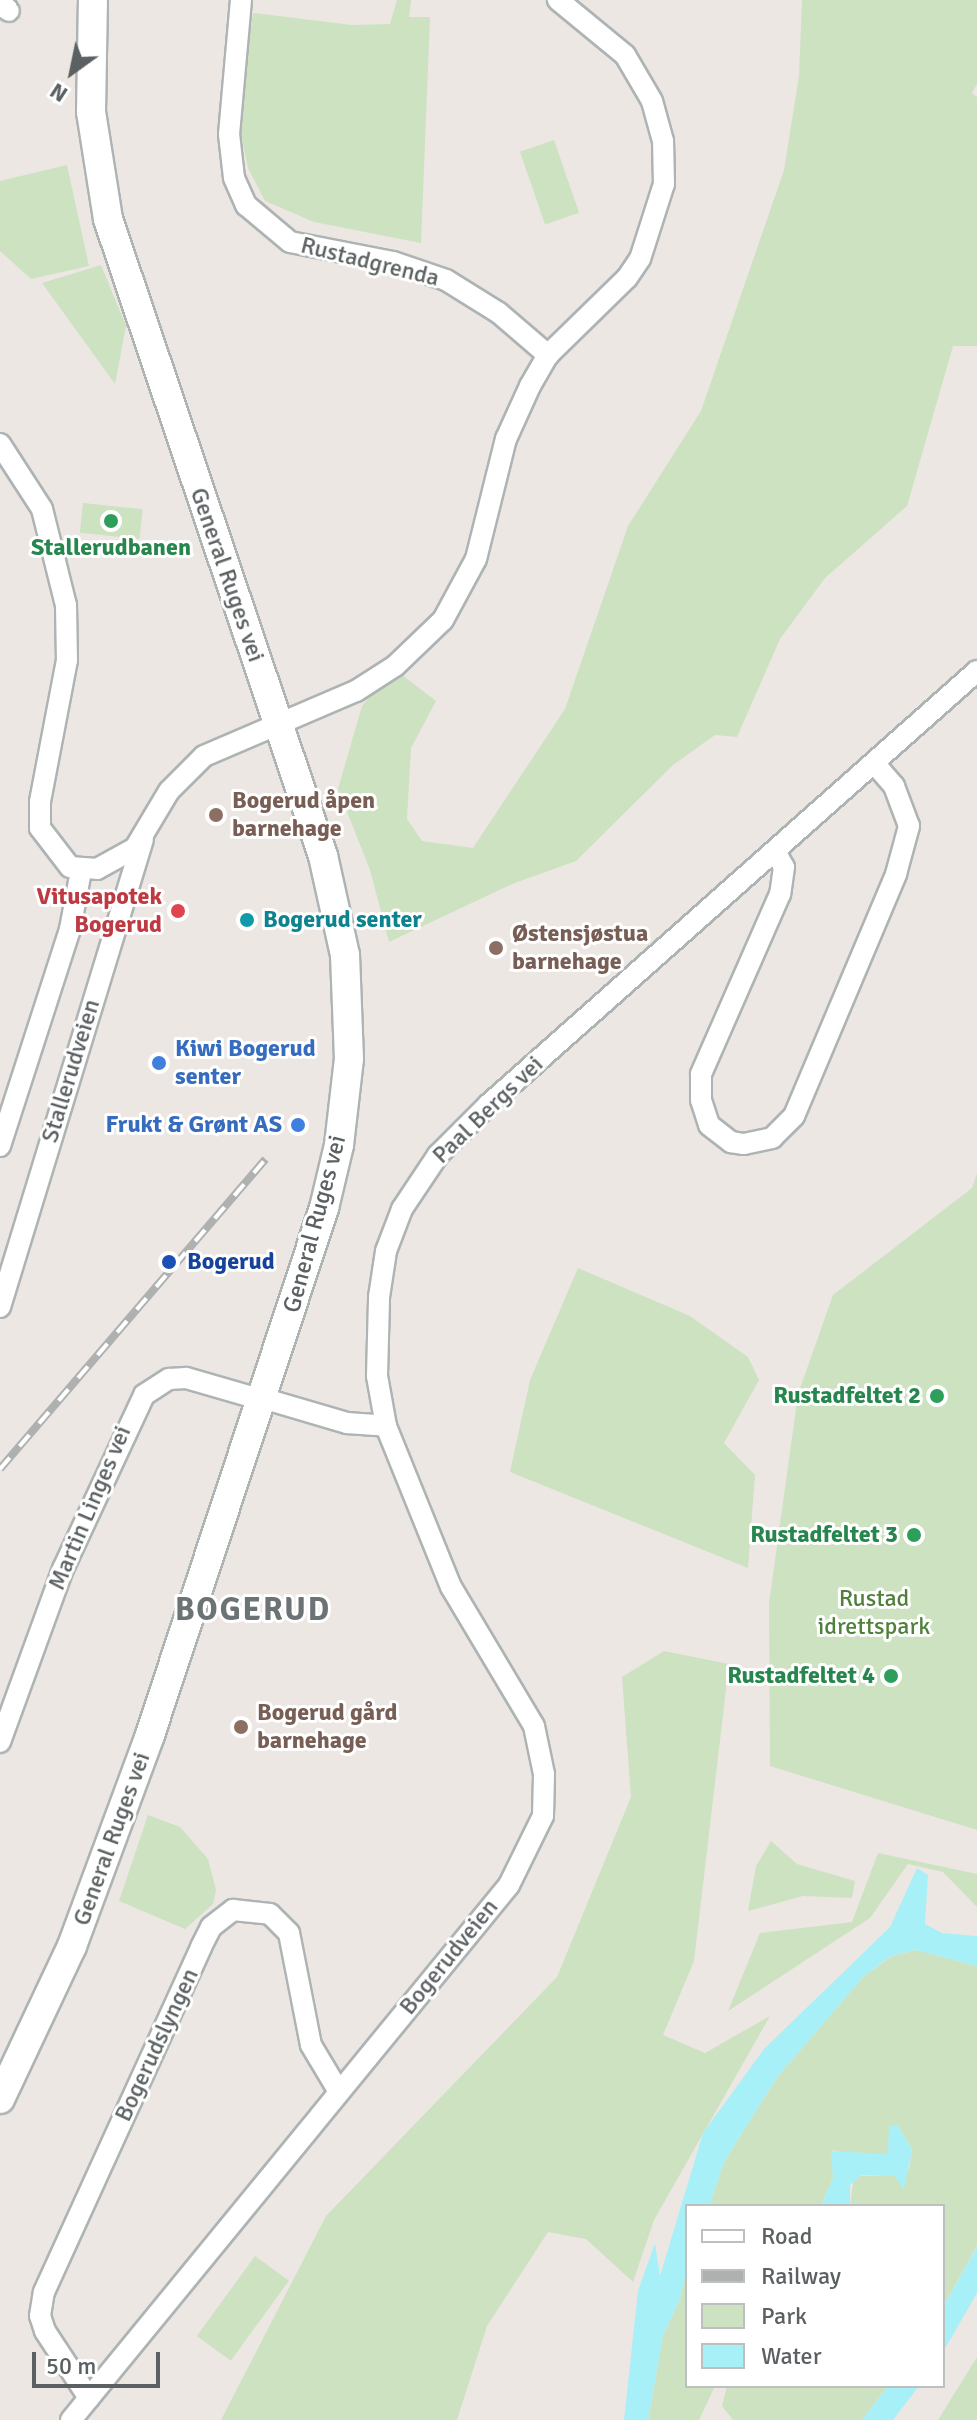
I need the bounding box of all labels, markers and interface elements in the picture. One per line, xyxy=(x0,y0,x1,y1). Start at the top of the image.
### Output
north arrow xyxy=(32,32,112,112)
text: N xyxy=(45,77,72,108)
street label: Rustadgrenda xyxy=(298,231,442,293)
street label: General Ruges vei xyxy=(184,484,270,666)
marker: Stallerudbanen xyxy=(102,512,120,530)
place label: Stallerudbanen xyxy=(31,534,191,562)
place label: Bogerud åpen barnehage xyxy=(232,787,375,843)
marker: Bogerud åpen barnehage xyxy=(207,806,225,824)
place label: Vitusapotek Bogerud xyxy=(37,883,162,939)
marker: Vitusapotek Bogerud xyxy=(169,902,187,920)
place label: Bogerud senter xyxy=(263,906,422,934)
marker: Bogerud senter xyxy=(238,911,256,929)
place label: Østensjøstua barnehage xyxy=(512,920,648,976)
marker: Østensjøstua barnehage xyxy=(487,939,505,957)
street label: Stallerudveien xyxy=(36,996,106,1146)
place label: Kiwi Bogerud senter xyxy=(175,1035,316,1091)
street label: Paal Bergs vei xyxy=(427,1050,549,1170)
marker: Kiwi Bogerud senter xyxy=(150,1054,168,1072)
place label: Frukt & Grønt AS xyxy=(106,1111,282,1139)
marker: Frukt & Grønt AS xyxy=(289,1116,307,1134)
street label: General Ruges vei xyxy=(278,1132,352,1316)
place label: Bogerud xyxy=(187,1248,275,1276)
marker: Bogerud xyxy=(158,1251,180,1273)
place label: Rustadfeltet 2 xyxy=(773,1382,921,1410)
marker: Rustadfeltet 2 xyxy=(928,1387,946,1405)
street label: Martin Linges vei xyxy=(42,1422,138,1594)
place label: Rustadfeltet 3 xyxy=(750,1521,898,1549)
marker: Rustadfeltet 3 xyxy=(905,1526,923,1544)
park label: Rustad idrettspark xyxy=(818,1585,930,1641)
district label: BOGERUD xyxy=(175,1591,331,1629)
place label: Rustadfeltet 4 xyxy=(727,1662,875,1690)
marker: Rustadfeltet 4 xyxy=(882,1667,900,1685)
place label: Bogerud gård barnehage xyxy=(257,1699,397,1755)
marker: Bogerud gård barnehage xyxy=(232,1718,250,1736)
street label: General Ruges vei xyxy=(67,1748,157,1930)
street label: Bogerudveien xyxy=(394,1893,504,2021)
street label: Bogerudslyngen xyxy=(109,1964,205,2126)
legend xyxy=(685,2204,945,2388)
text: Road xyxy=(761,2221,812,2251)
text: Railway xyxy=(761,2261,841,2291)
text: Park xyxy=(761,2301,807,2331)
scale bar xyxy=(36,2336,164,2386)
text: Water xyxy=(761,2341,821,2371)
text: 50 m xyxy=(46,2351,96,2381)

